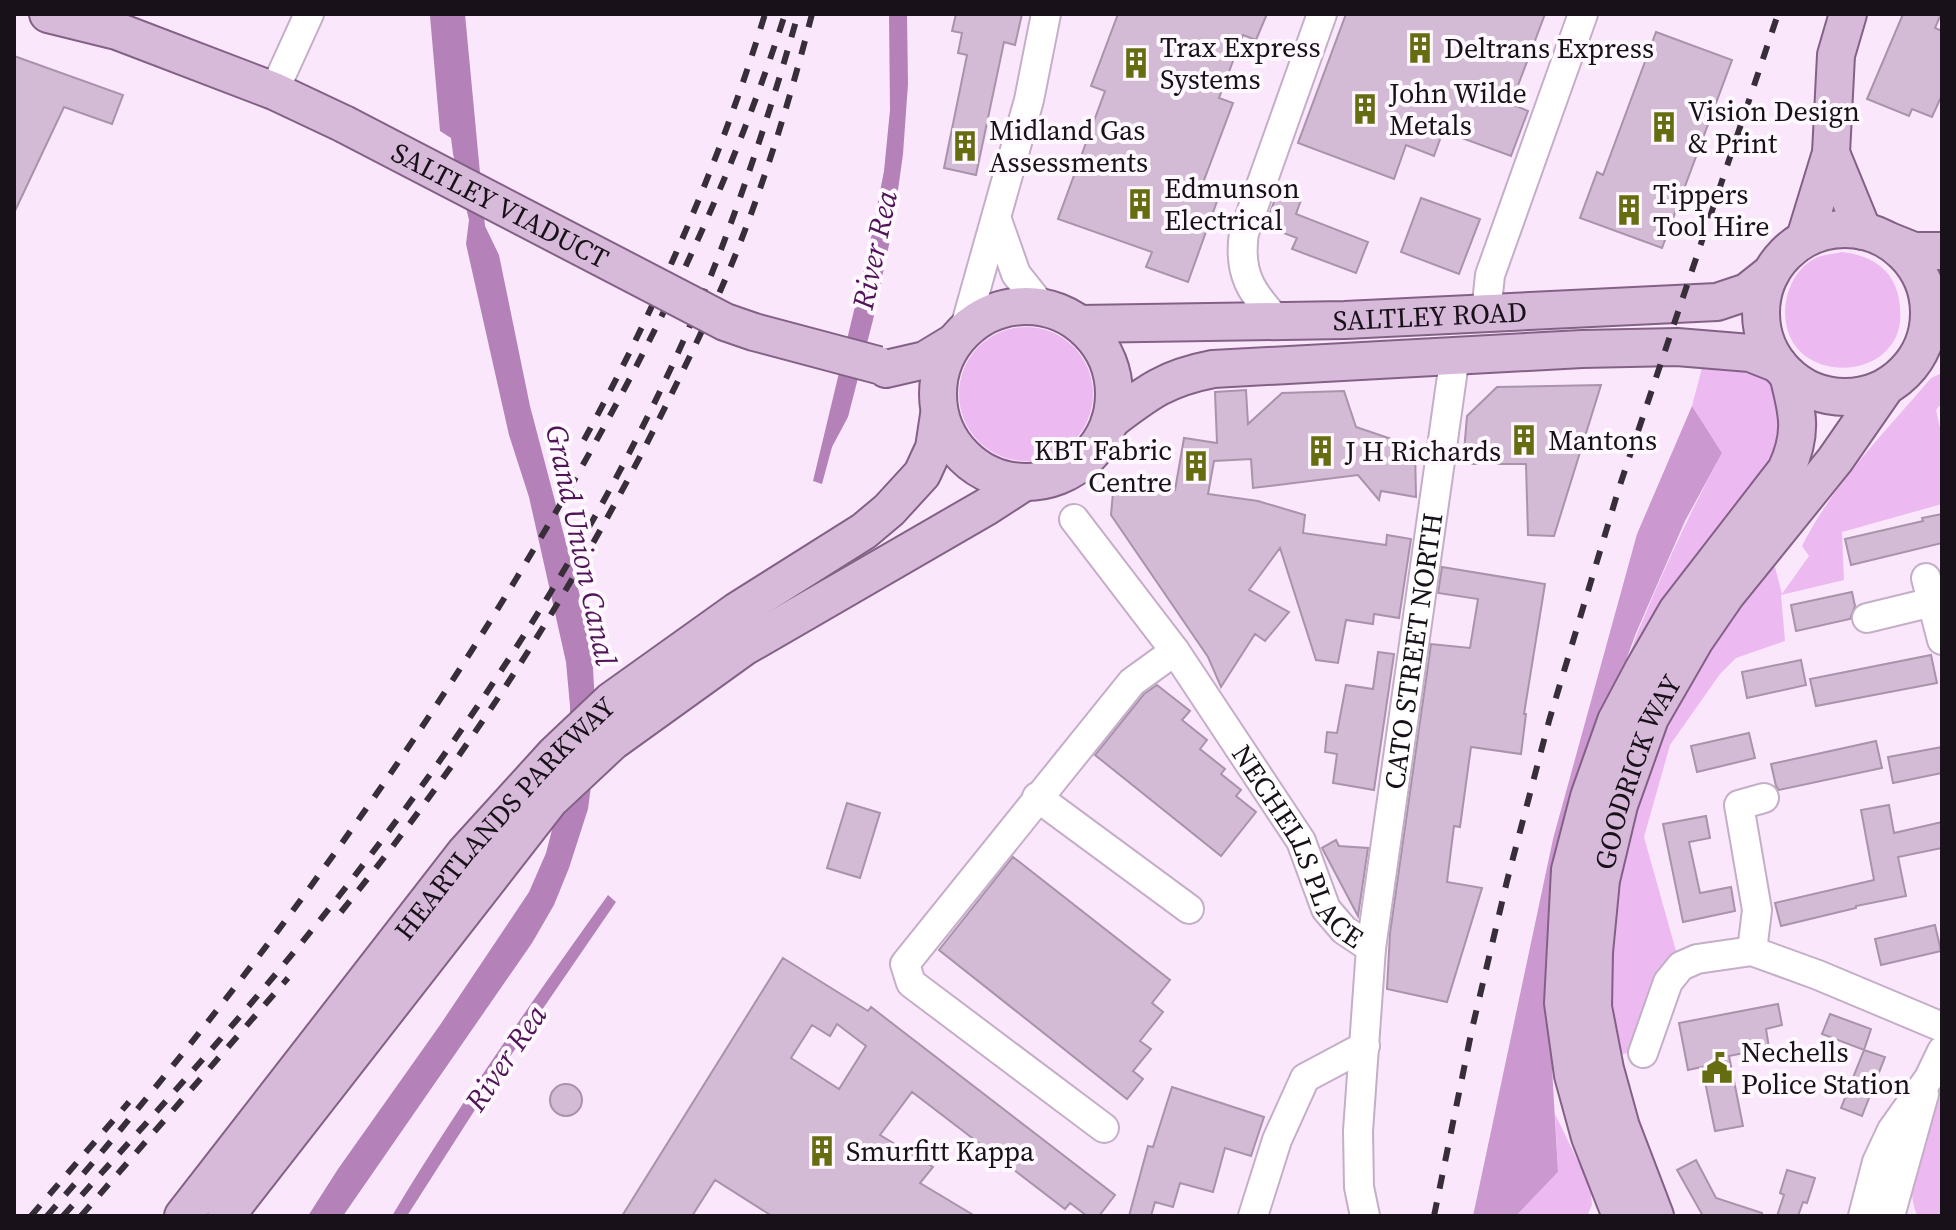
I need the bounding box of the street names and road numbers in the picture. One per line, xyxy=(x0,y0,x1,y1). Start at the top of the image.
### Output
street label: SALTLEY VIADUCT xyxy=(385,133,615,277)
street label: SALTLEY ROAD xyxy=(1333,292,1528,339)
street label: CATO STREET NORTH xyxy=(1375,510,1451,792)
street label: GOODRICK WAY xyxy=(1585,667,1690,873)
street label: HEARTLANDS PARKWAY xyxy=(385,688,624,948)
street label: NECHELLS PLACE xyxy=(1223,737,1371,957)

